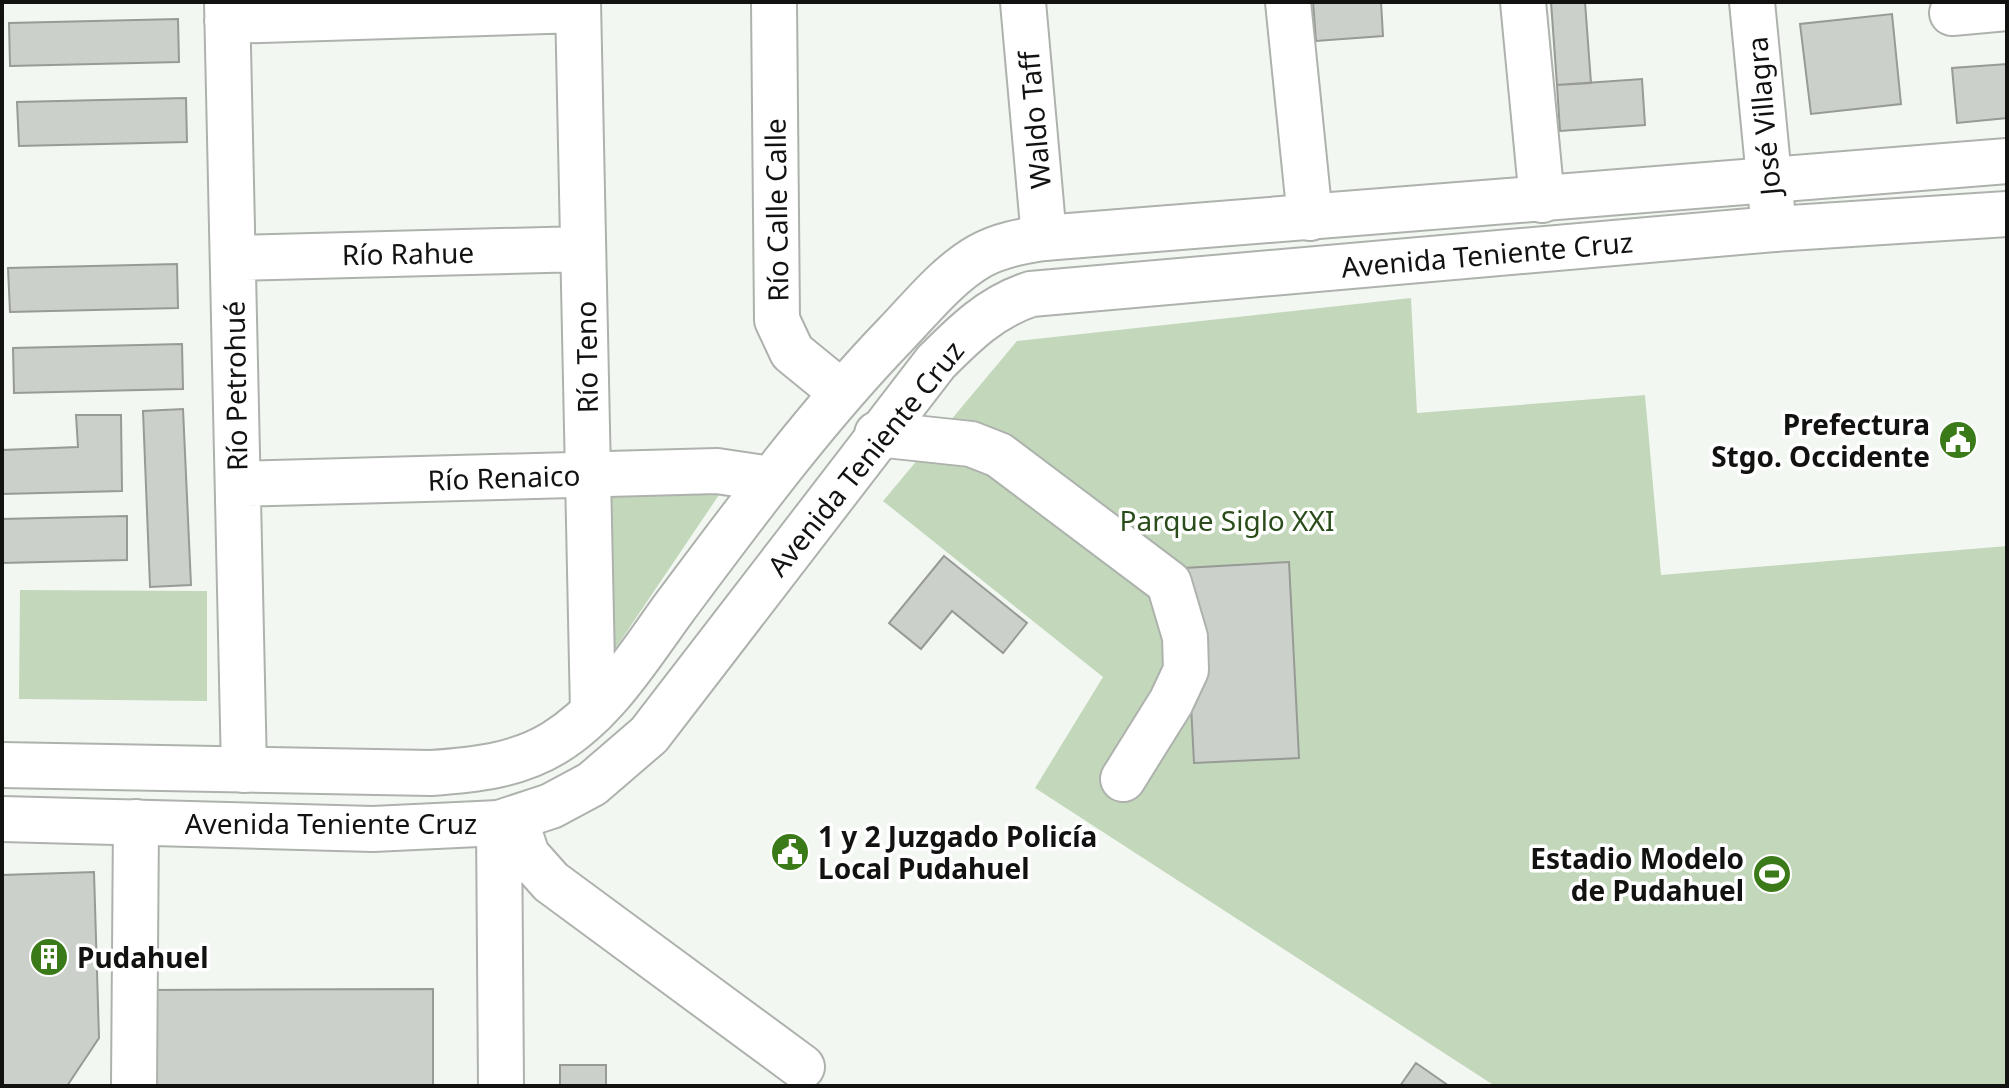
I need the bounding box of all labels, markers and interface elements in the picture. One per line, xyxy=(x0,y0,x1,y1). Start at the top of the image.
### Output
street label: José Villagra xyxy=(1737,35,1789,200)
street label: Waldo Taff xyxy=(1009,48,1059,190)
street label: Río Calle Calle xyxy=(755,118,797,302)
street label: Avenida Teniente Cruz xyxy=(1340,222,1634,286)
street label: Río Rahue xyxy=(341,233,475,273)
street label: Río Teno xyxy=(566,300,606,414)
street label: Río Petrohué xyxy=(215,301,255,471)
street label: Avenida Teniente Cruz xyxy=(758,332,972,584)
place label: Prefectura Stgo. Occidente xyxy=(1711,405,1930,475)
public building icon: Prefectura Stgo. Occidente xyxy=(1937,419,1979,461)
street label: Río Renaico xyxy=(427,455,581,499)
park label: Parque Siglo XXI xyxy=(1120,501,1334,539)
street label: Avenida Teniente Cruz xyxy=(185,804,477,842)
place label: 1 y 2 Juzgado Policía Local Pudahuel xyxy=(818,817,1097,887)
public building icon: 1 y 2 Juzgado Policía Local Pudahuel xyxy=(769,831,811,873)
place label: Estadio Modelo de Pudahuel xyxy=(1530,839,1744,909)
sports icon: Estadio Modelo de Pudahuel xyxy=(1751,853,1793,895)
building icon: Pudahuel xyxy=(28,936,70,978)
place label: Pudahuel xyxy=(77,938,209,976)

